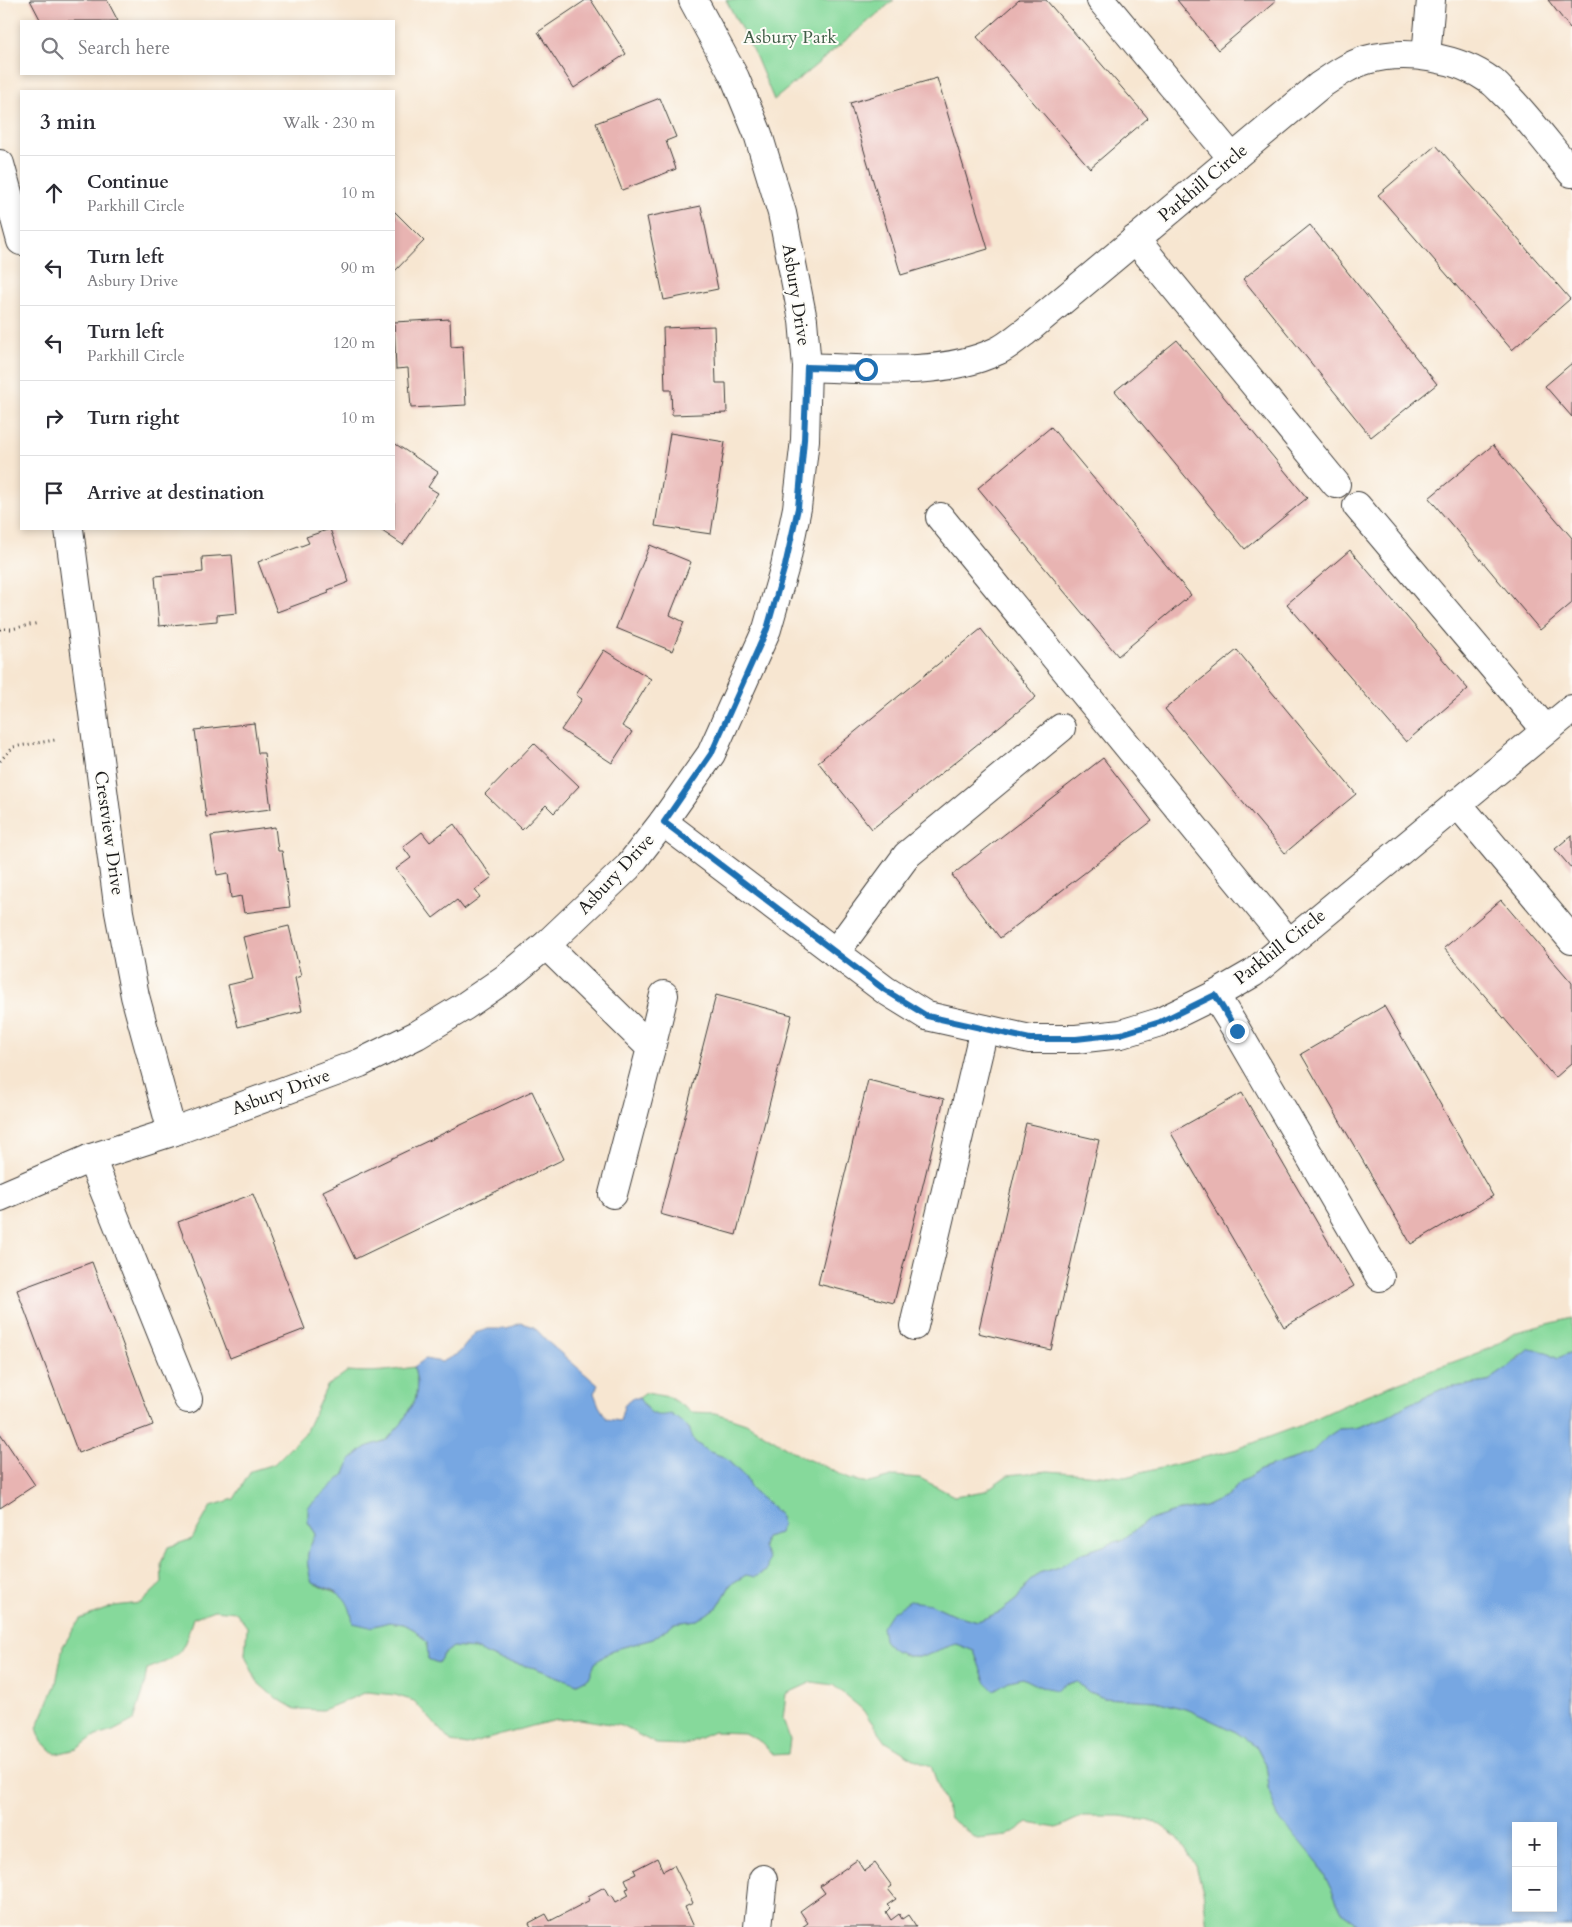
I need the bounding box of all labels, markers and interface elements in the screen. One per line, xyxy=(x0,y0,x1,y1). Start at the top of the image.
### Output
search box xyxy=(20,20,395,75)
park label: Asbury Park xyxy=(743,25,837,50)
icon: search xyxy=(38,34,66,62)
text: Search here xyxy=(78,35,170,61)
text: 3 min xyxy=(40,108,96,137)
text: Walk · 230 m xyxy=(283,112,375,134)
street label: Parkhill Circle xyxy=(1153,138,1253,228)
text: Continue xyxy=(87,169,169,195)
icon: ahead xyxy=(40,179,68,207)
text: 10 m xyxy=(341,182,375,204)
text: Parkhill Circle xyxy=(87,195,185,217)
street label: Asbury Drive xyxy=(776,242,816,348)
text: Turn left xyxy=(87,244,164,270)
icon: left xyxy=(40,254,68,282)
text: 90 m xyxy=(341,257,375,279)
text: Asbury Drive xyxy=(87,270,178,292)
text: Turn left xyxy=(87,319,164,345)
icon: left xyxy=(40,329,68,357)
text: 120 m xyxy=(333,332,375,354)
text: Parkhill Circle xyxy=(87,345,185,367)
route start xyxy=(855,358,878,381)
icon: right xyxy=(40,404,68,432)
text: Turn right xyxy=(87,405,179,431)
text: 10 m xyxy=(341,407,375,429)
icon: arrive xyxy=(40,479,68,507)
text: Arrive at destination xyxy=(87,480,264,506)
street label: Crestview Drive xyxy=(88,769,130,897)
street label: Asbury Drive xyxy=(572,828,660,920)
street label: Parkhill Circle xyxy=(1229,903,1331,991)
route end xyxy=(1226,1020,1249,1043)
street label: Asbury Drive xyxy=(228,1063,334,1121)
map controls xyxy=(1512,1822,1557,1912)
button: + xyxy=(1512,1822,1557,1867)
button: − xyxy=(1512,1867,1557,1912)

